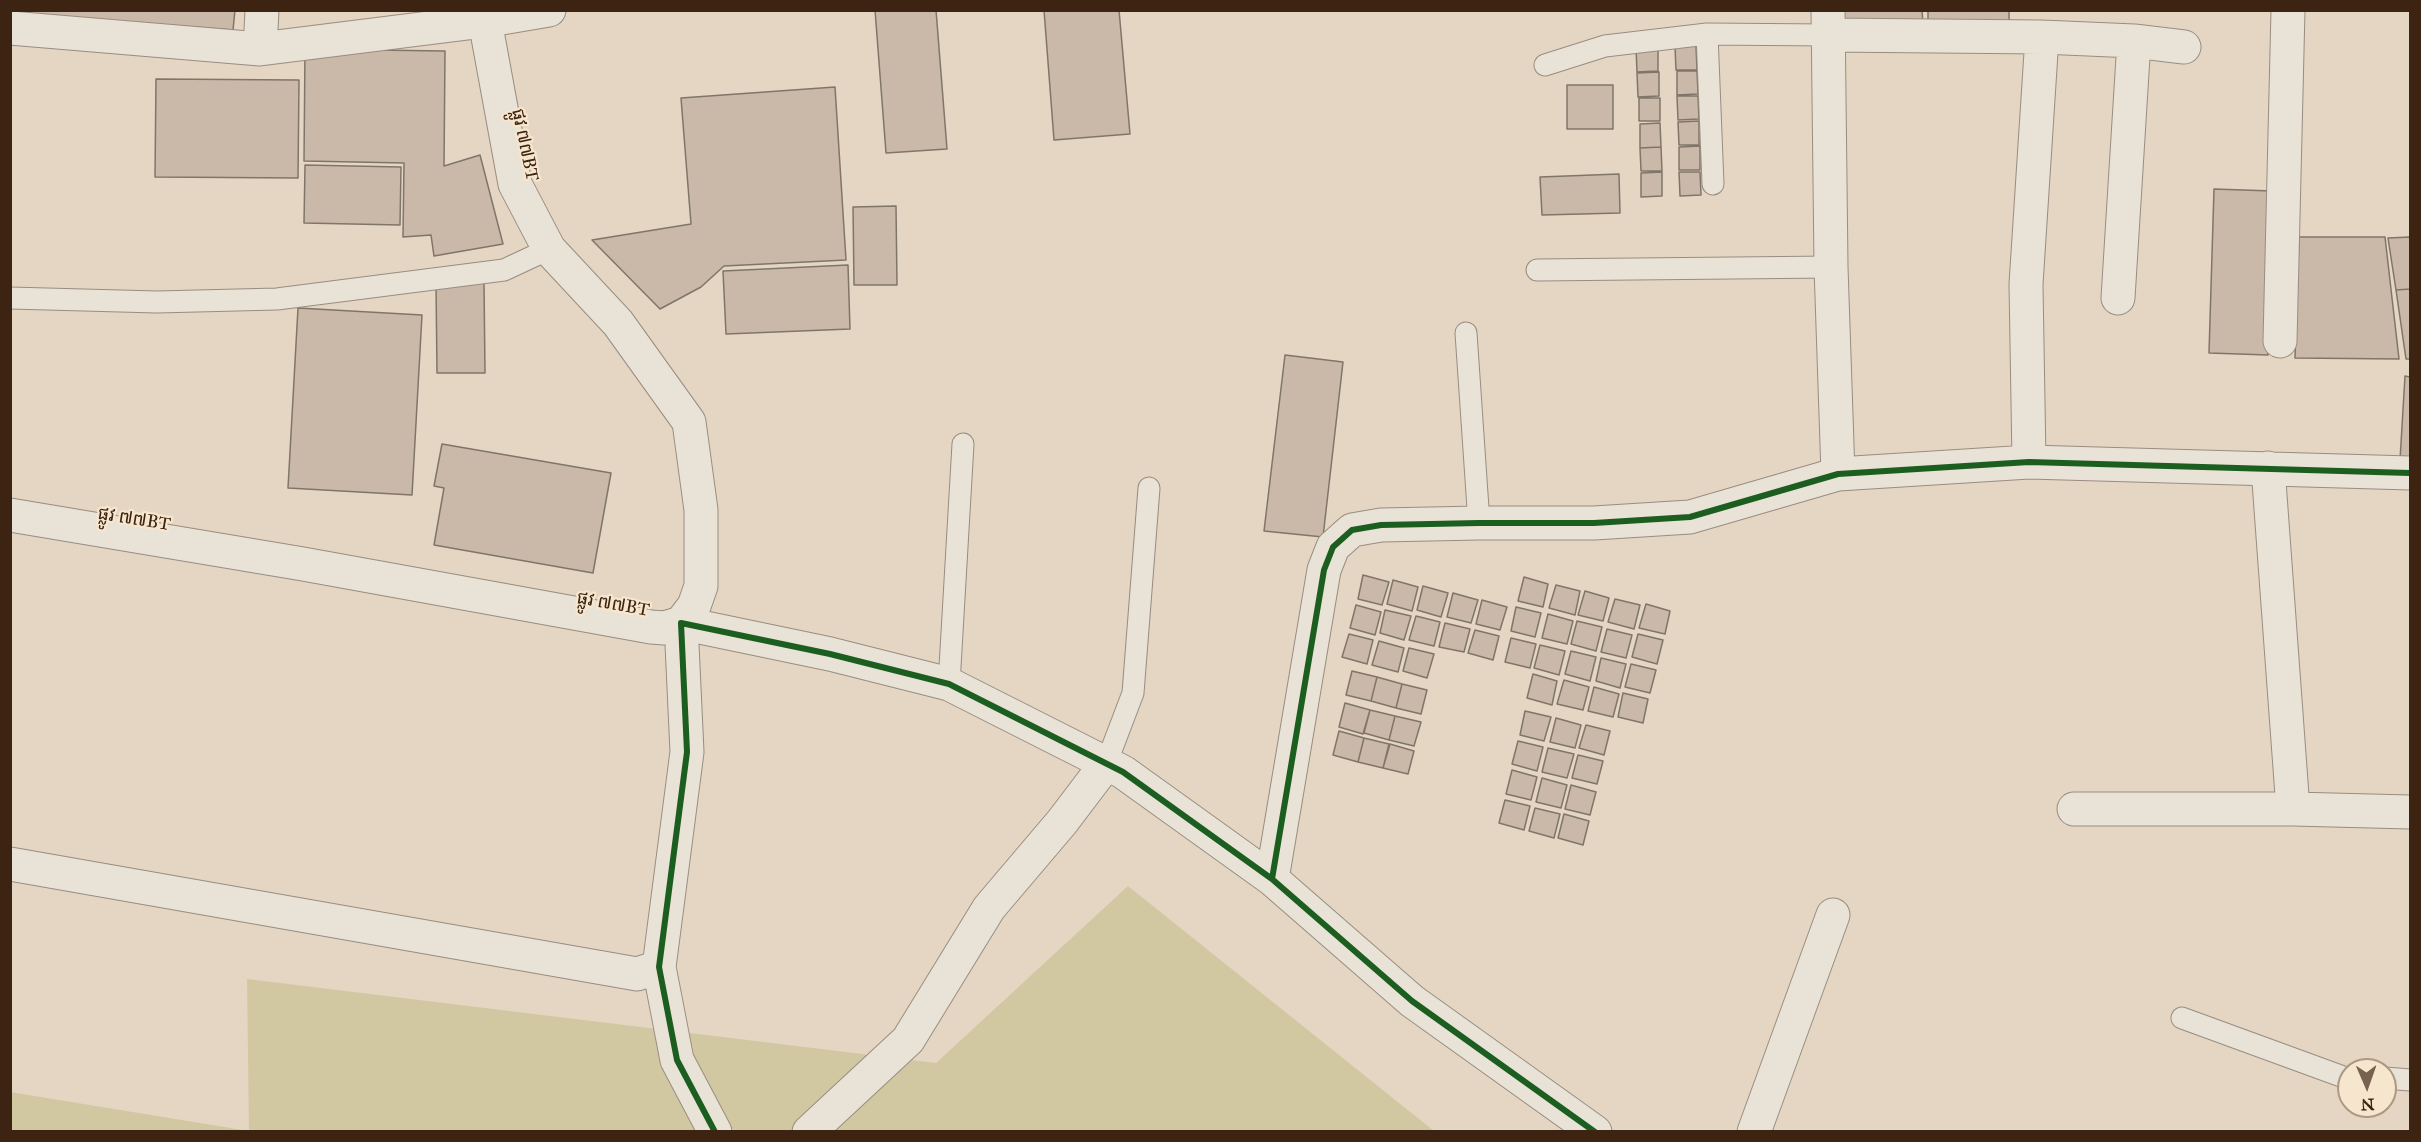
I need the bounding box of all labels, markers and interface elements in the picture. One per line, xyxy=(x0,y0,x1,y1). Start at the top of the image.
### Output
street label: ផ្លូវ ៧៧BT xyxy=(506,107,542,183)
street label: ផ្លូវ ៧៧BT xyxy=(96,504,172,536)
street label: ផ្លូវ ៧៧BT xyxy=(575,588,651,622)
north arrow xyxy=(2337,1058,2397,1118)
text: N xyxy=(2360,1095,2375,1114)

